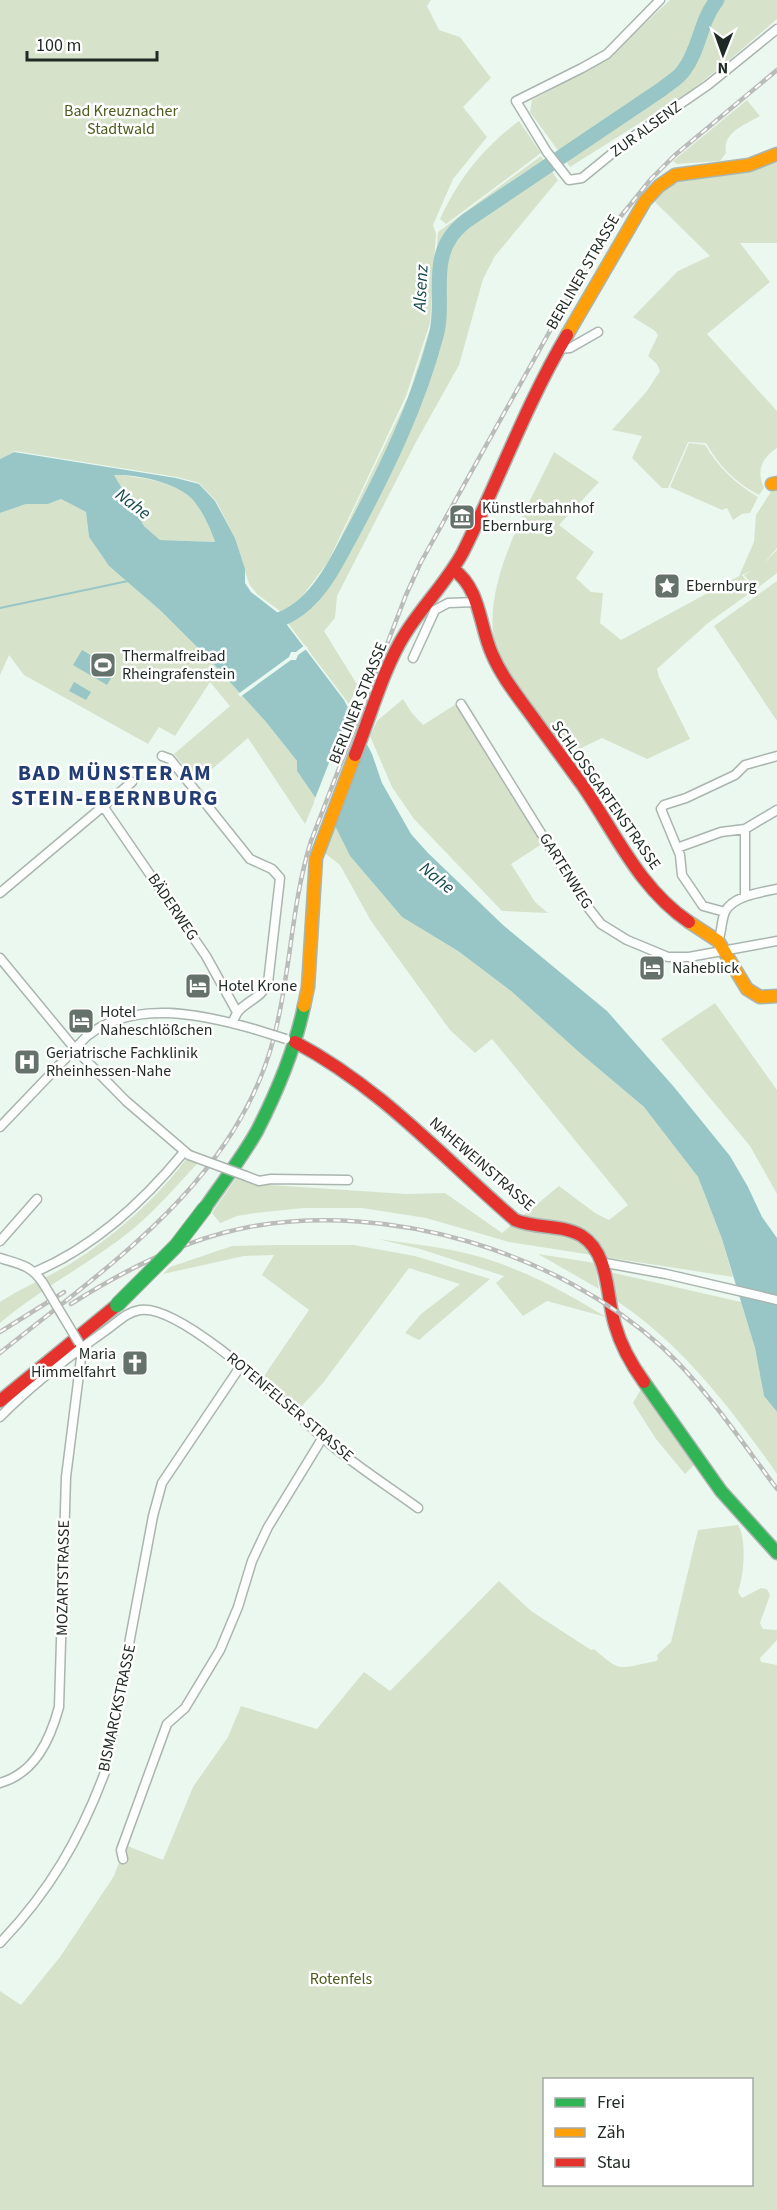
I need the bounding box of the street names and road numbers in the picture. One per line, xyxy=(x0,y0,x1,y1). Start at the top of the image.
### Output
street label: ZUR ALSENZ xyxy=(606,96,686,162)
street label: BERLINER STRASSE xyxy=(541,210,625,334)
street label: BERLINER STRASSE xyxy=(323,639,393,767)
street label: SCHLOSSGARTENSTRASSE xyxy=(546,716,666,874)
street label: GARTENWEG xyxy=(534,829,598,913)
street label: BÄDERWEG xyxy=(142,869,204,945)
street label: NAHEWEINSTRASSE xyxy=(424,1112,540,1216)
street label: ROTENFELSER STRASSE xyxy=(222,1347,358,1467)
street label: MOZARTSTRASSE xyxy=(51,1520,75,1636)
street label: BISMARCKSTRASSE xyxy=(93,1642,141,1774)

